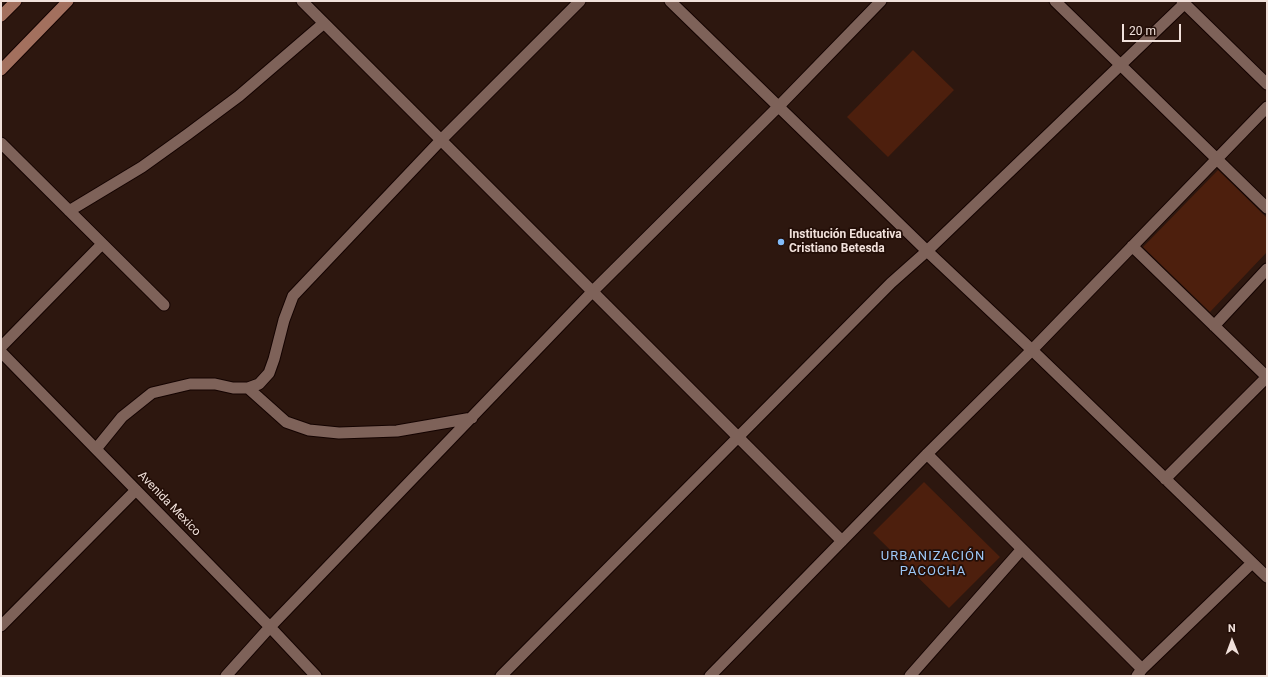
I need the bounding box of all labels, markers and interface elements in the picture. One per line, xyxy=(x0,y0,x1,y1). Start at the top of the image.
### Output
scale bar xyxy=(1124,16,1183,42)
text: 20 m xyxy=(1129,24,1156,38)
place label: Institución Educativa Cristiano Betesda xyxy=(789,228,902,256)
marker: Institución Educativa Cristiano Betesda xyxy=(776,237,786,247)
street label: Avenida Mexico xyxy=(135,469,203,539)
district label: URBANIZACIÓN PACOCHA xyxy=(881,549,985,580)
north arrow xyxy=(1212,621,1252,661)
text: N xyxy=(1228,622,1236,635)

